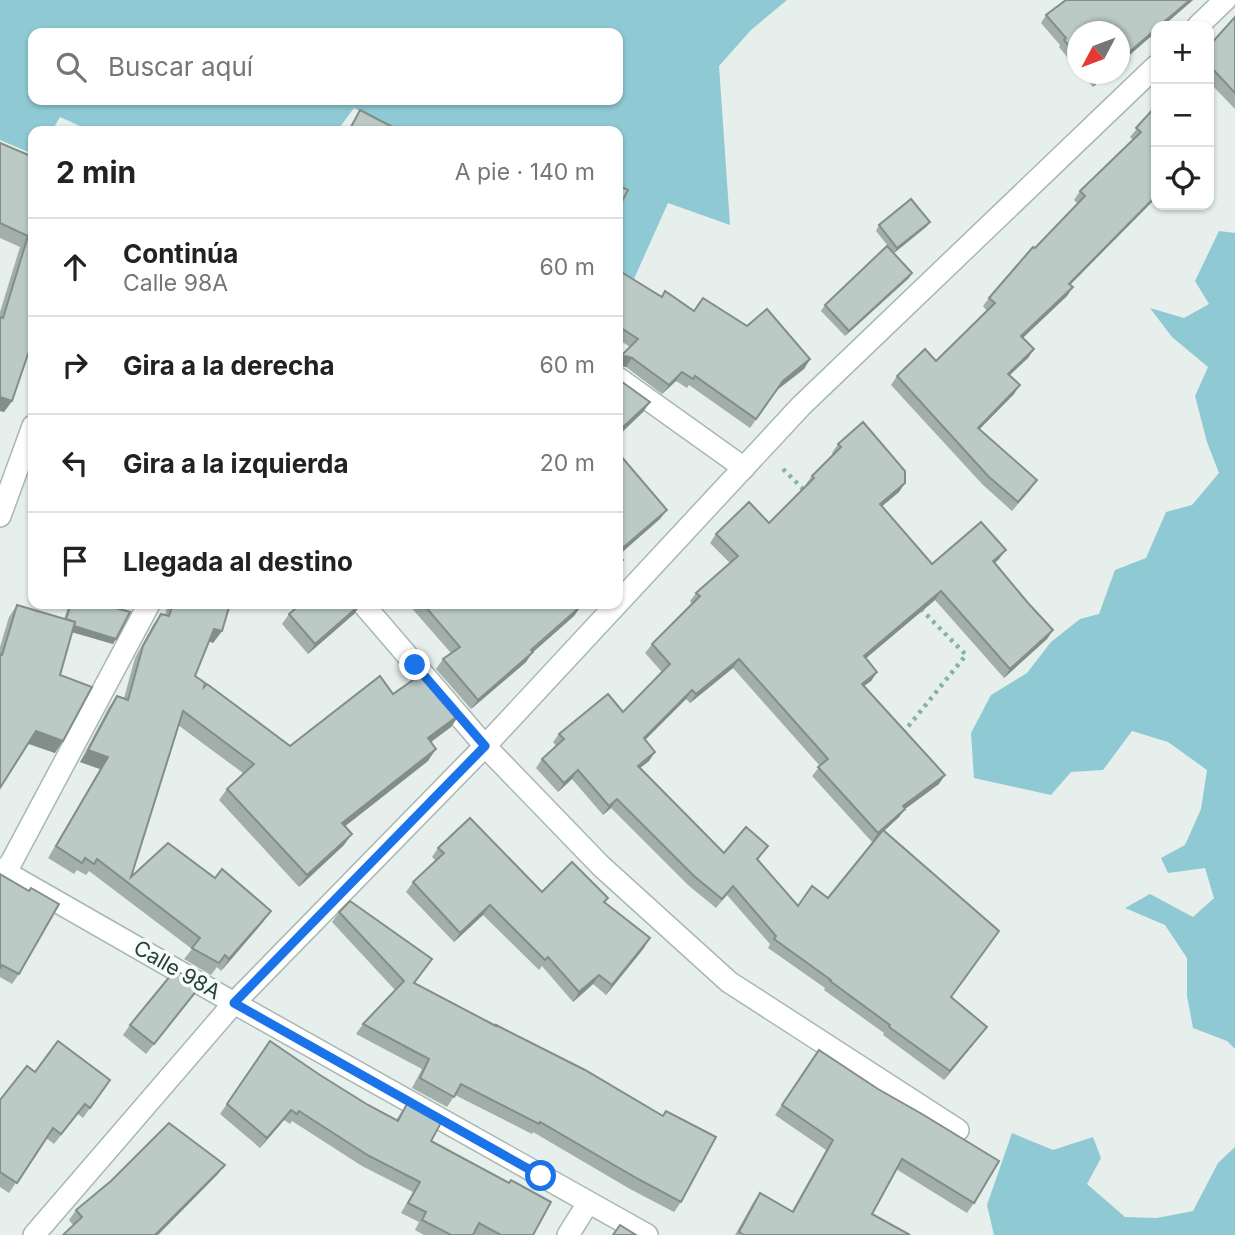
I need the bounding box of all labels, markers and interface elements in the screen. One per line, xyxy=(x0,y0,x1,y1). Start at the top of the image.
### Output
north arrow xyxy=(1067,21,1130,84)
map controls xyxy=(1151,21,1214,210)
button: + xyxy=(1151,21,1214,84)
search box xyxy=(28,28,623,105)
icon: search xyxy=(52,48,90,86)
text: Buscar aquí xyxy=(108,51,253,82)
button: − xyxy=(1151,84,1214,147)
button: locate xyxy=(1151,147,1214,210)
text: 2 min xyxy=(56,154,136,190)
text: A pie · 140 m xyxy=(455,158,595,186)
text: Continúa xyxy=(123,238,238,269)
icon: ahead xyxy=(56,248,94,286)
text: 60 m xyxy=(540,253,595,281)
text: Calle 98A xyxy=(123,269,228,297)
icon: right xyxy=(56,346,94,384)
text: Gira a la derecha xyxy=(123,350,335,381)
text: 60 m xyxy=(540,351,595,379)
icon: left xyxy=(56,444,94,482)
text: Gira a la izquierda xyxy=(123,448,349,479)
text: 20 m xyxy=(540,449,595,477)
icon: arrive xyxy=(56,542,94,580)
text: Llegada al destino xyxy=(123,546,353,577)
route end xyxy=(399,649,430,680)
street label: Calle 98A xyxy=(129,935,225,1004)
route start xyxy=(525,1160,556,1191)

